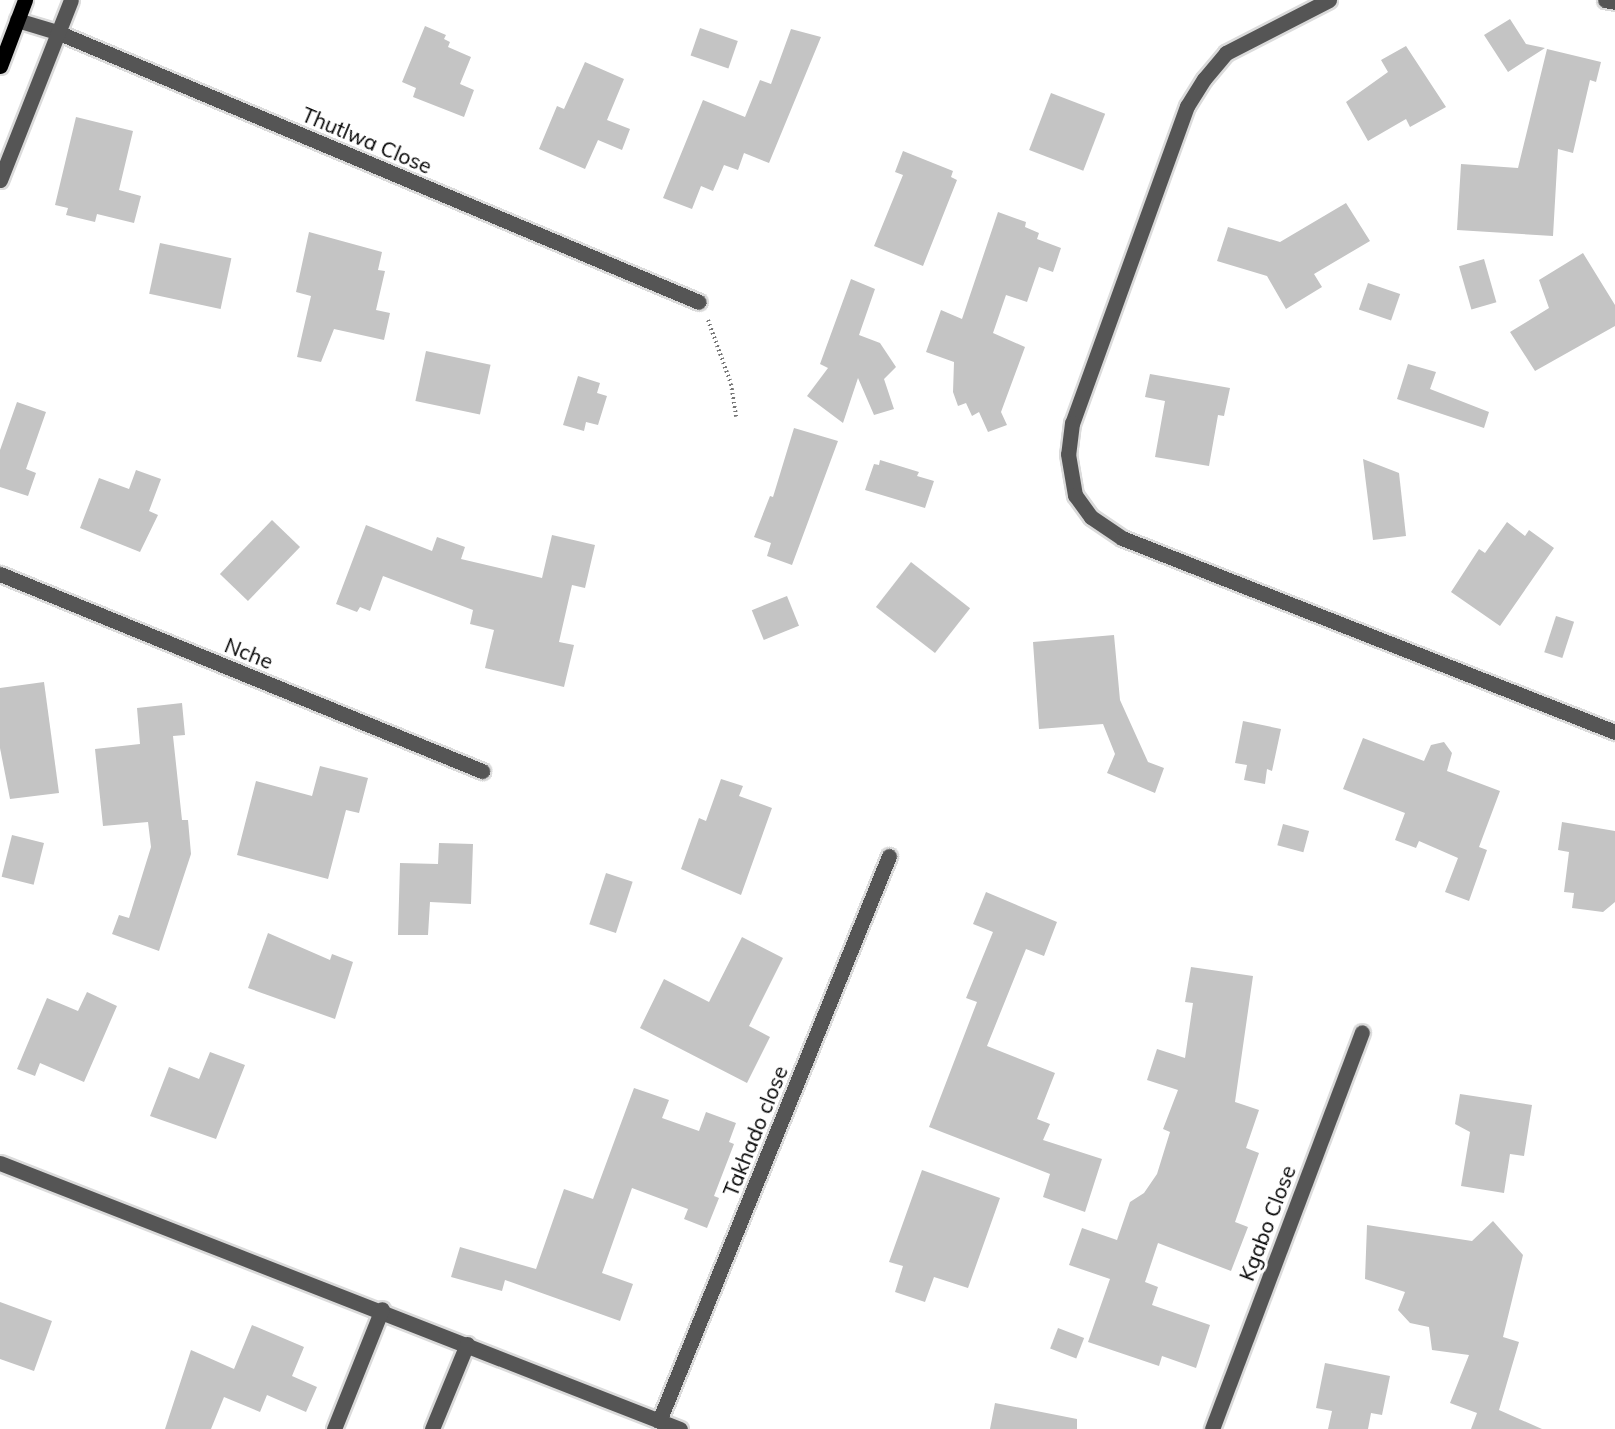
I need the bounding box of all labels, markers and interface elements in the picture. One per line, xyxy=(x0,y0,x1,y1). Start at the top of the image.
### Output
street label: Thutlwa Close xyxy=(298,101,436,179)
street label: Nche xyxy=(221,632,277,674)
street label: Takhado close xyxy=(717,1062,793,1200)
street label: Kgabo Close xyxy=(1233,1162,1301,1284)

